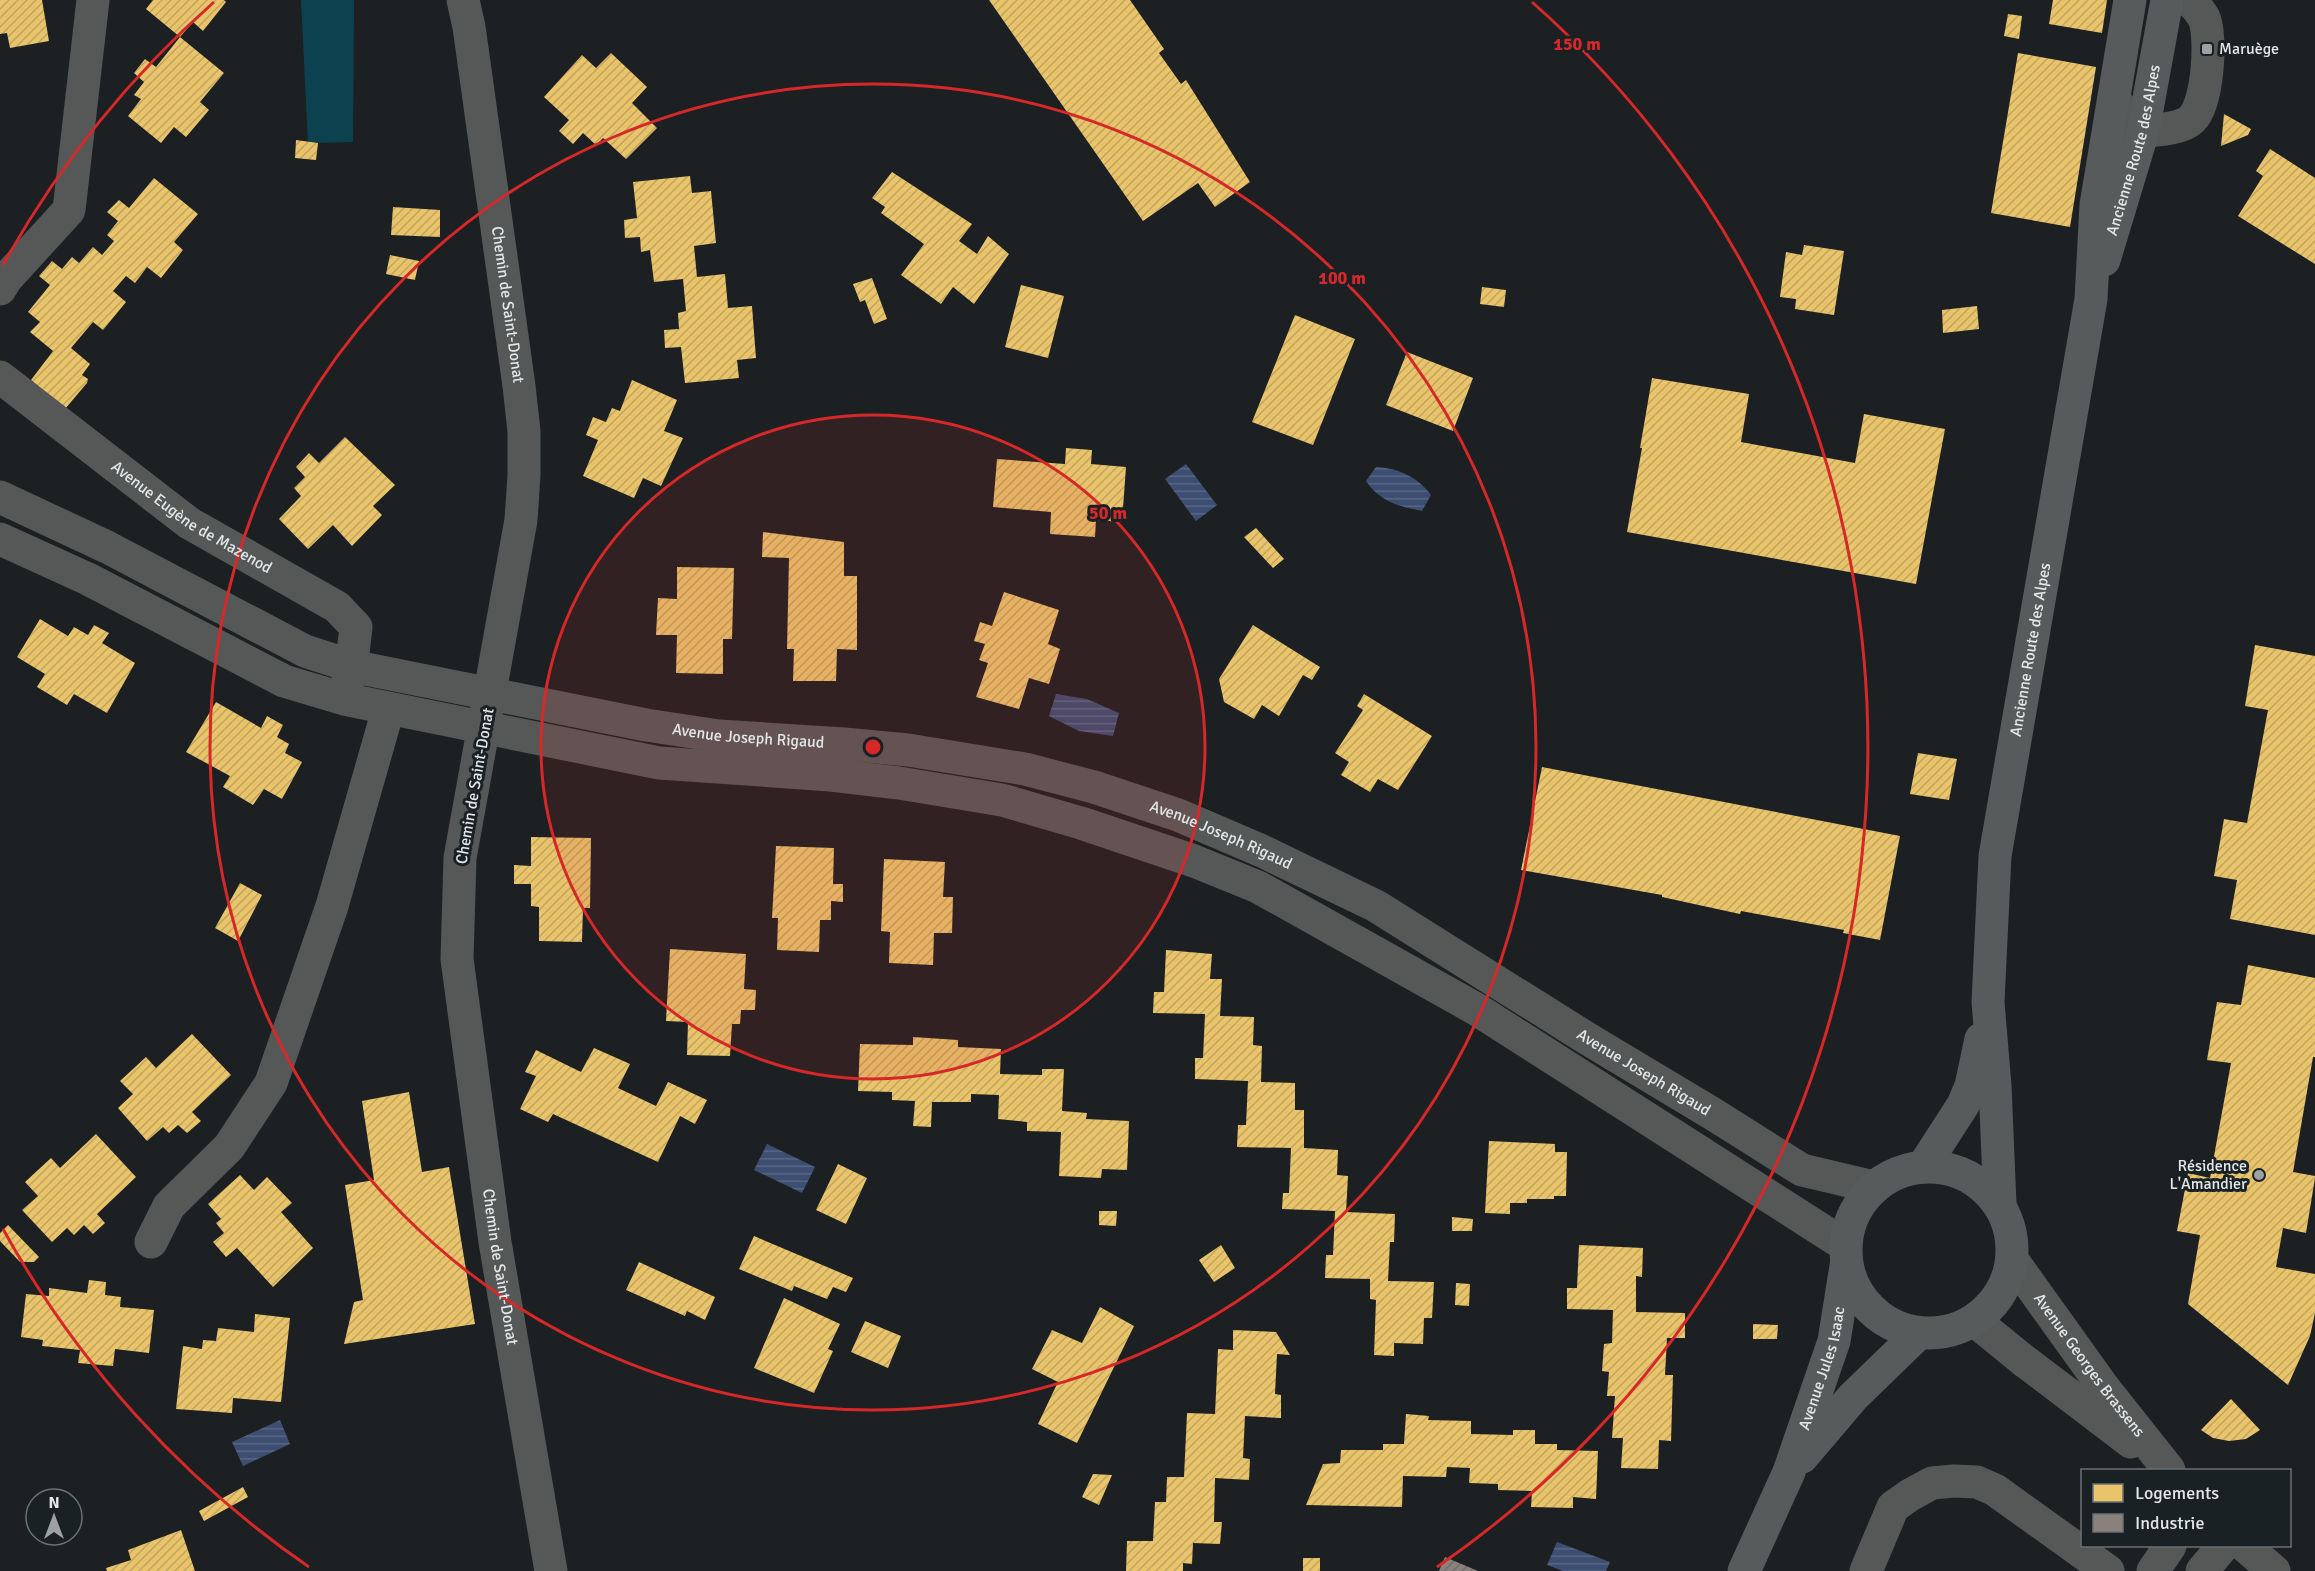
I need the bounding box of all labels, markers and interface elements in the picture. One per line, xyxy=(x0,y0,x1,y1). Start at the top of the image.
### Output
text: 150 m xyxy=(1553,33,1601,55)
place label: Maruège xyxy=(2219,39,2279,59)
marker: Maruège xyxy=(2200,42,2214,56)
street label: Ancienne Route des Alpes xyxy=(2102,63,2165,238)
street label: Chemin de Saint-Donat xyxy=(487,225,529,385)
text: 100 m xyxy=(1318,267,1366,289)
street label: Avenue Eugène de Mazenod xyxy=(107,457,276,578)
text: 50 m xyxy=(1089,502,1127,524)
street label: Ancienne Route des Alpes xyxy=(2006,561,2055,738)
street label: Chemin de Saint-Donat xyxy=(451,706,499,866)
street label: Avenue Joseph Rigaud xyxy=(671,719,825,753)
centre of rings xyxy=(863,737,883,757)
street label: Avenue Joseph Rigaud xyxy=(1147,796,1295,874)
street label: Avenue Joseph Rigaud xyxy=(1573,1025,1714,1120)
place label: Résidence L'Amandier xyxy=(2169,1156,2247,1194)
marker: Résidence L'Amandier xyxy=(2252,1168,2266,1182)
street label: Chemin de Saint-Donat xyxy=(478,1188,522,1347)
street label: Avenue Georges Brassens xyxy=(2029,1289,2149,1441)
street label: Avenue Jules Isaac xyxy=(1794,1305,1849,1433)
legend xyxy=(2081,1469,2291,1547)
text: Logements xyxy=(2135,1482,2219,1504)
north arrow xyxy=(24,1487,84,1547)
text: N xyxy=(48,1493,60,1513)
text: Industrie xyxy=(2135,1512,2205,1534)

